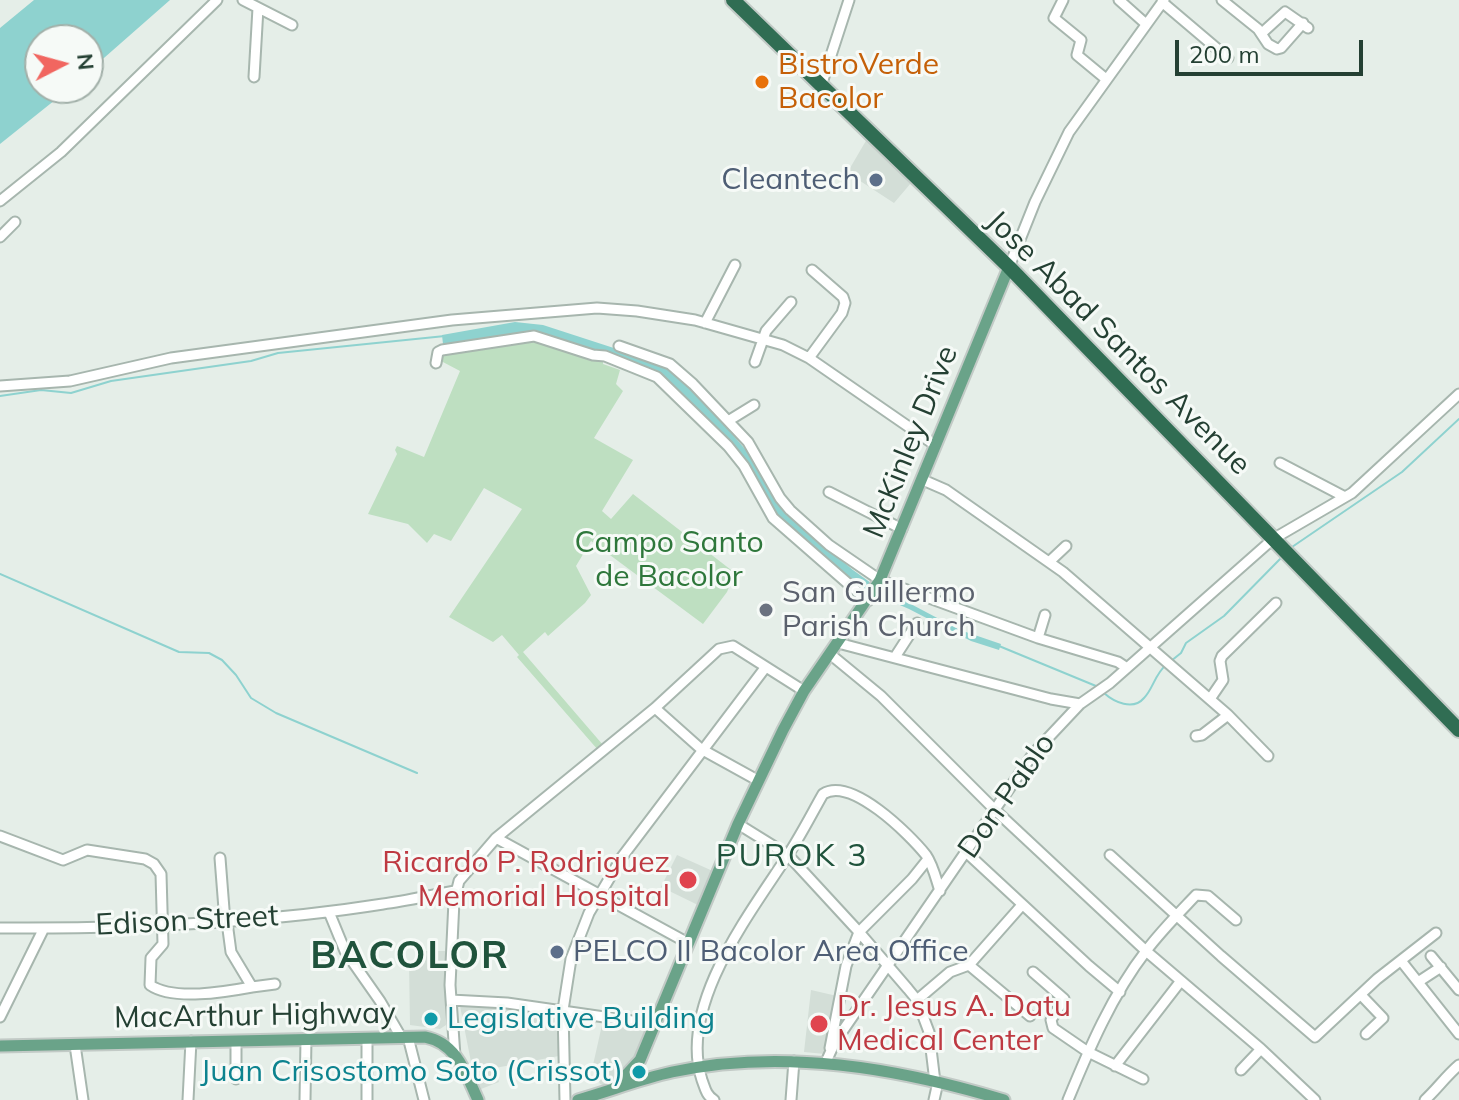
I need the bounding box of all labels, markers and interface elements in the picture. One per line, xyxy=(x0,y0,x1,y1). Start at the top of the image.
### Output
north arrow xyxy=(24,24,104,104)
scale bar xyxy=(1179,24,1367,74)
text: 200 m xyxy=(1189,39,1260,69)
place label: BistroVerde Bacolor xyxy=(778,47,939,118)
text: N xyxy=(71,52,101,71)
marker: BistroVerde Bacolor xyxy=(753,73,771,91)
place label: Cleantech xyxy=(721,162,860,198)
marker: Cleantech xyxy=(867,171,885,189)
street label: Jose Abad Santos Avenue xyxy=(978,203,1258,483)
street label: McKinley Drive xyxy=(856,341,966,543)
park label: Campo Santo de Bacolor xyxy=(574,525,764,596)
place label: San Guillermo Parish Church xyxy=(782,575,976,646)
marker: San Guillermo Parish Church xyxy=(757,601,775,619)
street label: Don Pablo xyxy=(951,727,1063,865)
district label: PUROK 3 xyxy=(716,837,868,875)
place label: Ricardo P. Rodriguez Memorial Hospital xyxy=(382,845,670,916)
marker: Ricardo P. Rodriguez Memorial Hospital xyxy=(677,869,699,891)
street label: Edison Street xyxy=(95,898,279,944)
district label: BACOLOR xyxy=(310,934,510,980)
place label: PELCO II Bacolor Area Office xyxy=(573,934,969,970)
marker: PELCO II Bacolor Area Office xyxy=(548,943,566,961)
place label: Dr. Jesus A. Datu Medical Center xyxy=(837,989,1071,1060)
street label: MacArthur Highway xyxy=(114,996,396,1036)
place label: Legislative Building xyxy=(447,1001,715,1037)
marker: Legislative Building xyxy=(422,1010,440,1028)
marker: Dr. Jesus A. Datu Medical Center xyxy=(808,1013,830,1035)
place label: Juan Crisostomo Soto (Crissot) xyxy=(200,1054,623,1090)
marker: Juan Crisostomo Soto (Crissot) xyxy=(630,1063,648,1081)

